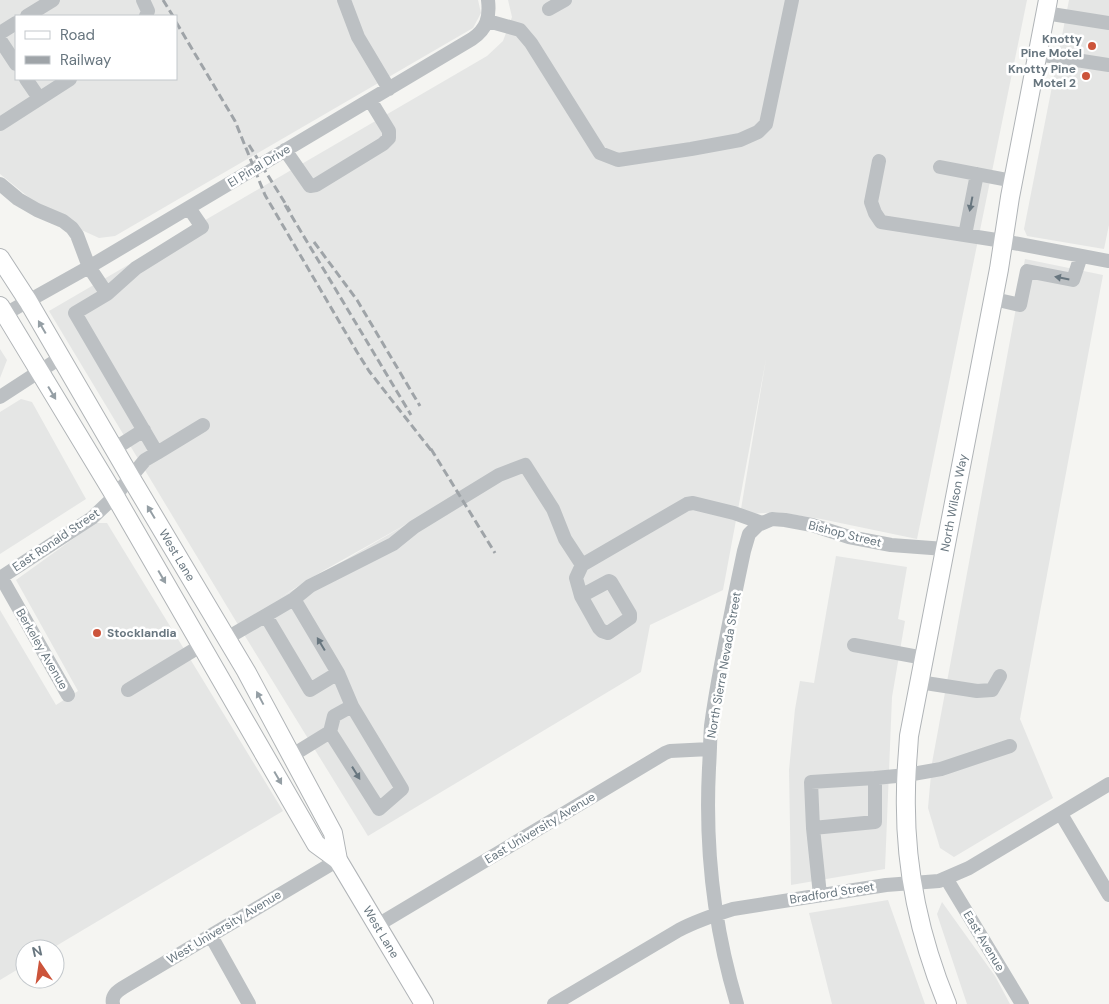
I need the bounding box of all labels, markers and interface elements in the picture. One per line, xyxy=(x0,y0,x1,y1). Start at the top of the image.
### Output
legend xyxy=(15,15,178,80)
text: Road xyxy=(60,25,95,45)
place label: Knotty Pine Motel xyxy=(1021,31,1083,61)
marker: Knotty Pine Motel xyxy=(1086,40,1098,52)
text: Railway xyxy=(60,50,112,70)
place label: Knotty Pine Motel 2 xyxy=(1008,61,1076,91)
marker: Knotty Pine Motel 2 xyxy=(1080,70,1092,82)
street label: El Pinal Drive xyxy=(225,141,293,191)
one-way arrow xyxy=(966,197,974,213)
one-way arrow xyxy=(1054,273,1070,281)
one-way arrow xyxy=(38,320,47,333)
one-way arrow xyxy=(48,386,57,399)
street label: North Wilson Way xyxy=(937,452,971,553)
street label: East Ronald Street xyxy=(9,505,103,575)
one-way arrow xyxy=(146,506,155,519)
street label: Bishop Street xyxy=(807,517,884,551)
street label: West Lane xyxy=(155,526,199,584)
one-way arrow xyxy=(158,570,167,584)
street label: North Sierra Nevada Street xyxy=(703,590,745,740)
street label: Berkeley Avenue xyxy=(12,606,72,692)
place label: Stocklandia xyxy=(107,625,177,641)
marker: Stocklandia xyxy=(91,627,103,639)
one-way arrow xyxy=(317,637,326,650)
one-way arrow xyxy=(256,690,264,705)
one-way arrow xyxy=(352,766,361,780)
one-way arrow xyxy=(274,772,283,785)
street label: East University Avenue xyxy=(482,789,598,867)
street label: Bradford Street xyxy=(788,878,876,908)
street label: West University Avenue xyxy=(164,886,284,967)
street label: West Lane xyxy=(359,903,403,961)
street label: East Avenue xyxy=(960,908,1008,974)
north arrow xyxy=(15,939,65,989)
text: N xyxy=(30,941,44,961)

